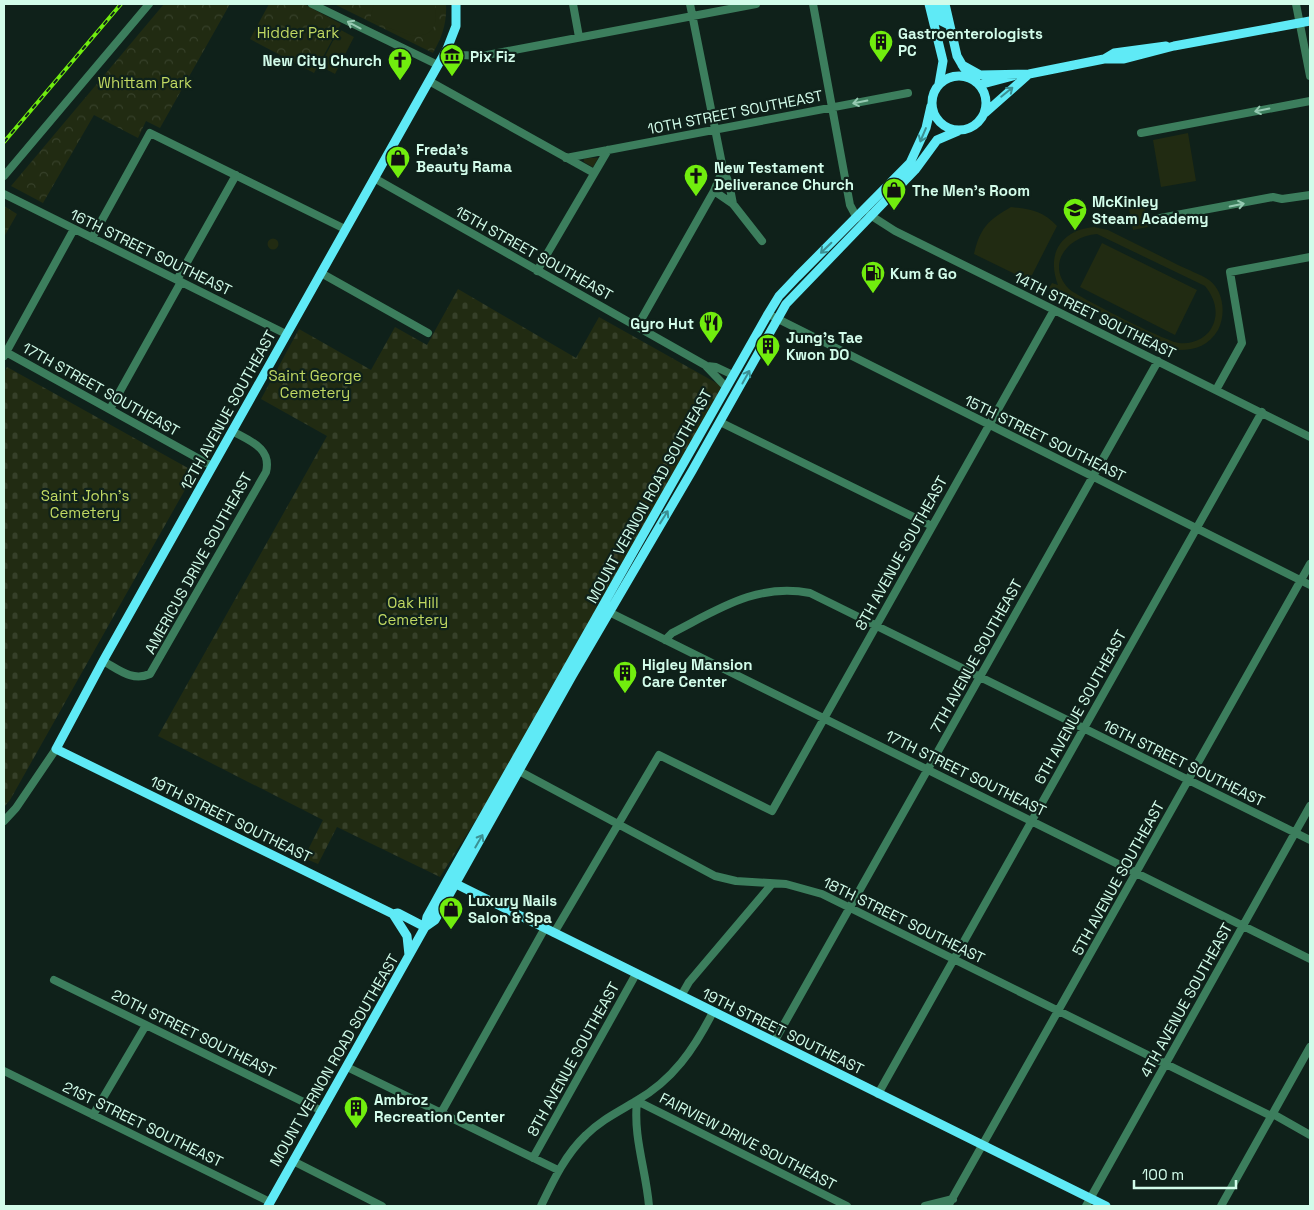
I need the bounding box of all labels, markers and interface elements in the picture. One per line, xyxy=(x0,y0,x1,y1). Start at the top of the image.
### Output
one-way arrow xyxy=(346,20,361,30)
park label: Hidder Park xyxy=(257,23,339,42)
place label: Gastroenterologists PC xyxy=(898,24,1043,60)
building icon: Gastroenterologists PC xyxy=(868,29,894,63)
museum icon: Pix Fiz xyxy=(439,43,465,77)
church icon: New City Church xyxy=(387,47,413,81)
place label: Pix Fiz xyxy=(470,47,516,66)
place label: New City Church xyxy=(262,51,382,70)
park label: Whittam Park xyxy=(98,73,192,92)
street label: 10TH STREET SOUTHEAST xyxy=(646,86,824,138)
one-way arrow xyxy=(1000,87,1013,98)
one-way arrow xyxy=(852,98,868,108)
one-way arrow xyxy=(1255,106,1271,115)
one-way arrow xyxy=(917,127,927,142)
place label: Freda's Beauty Rama xyxy=(416,140,512,176)
shop icon: Freda's Beauty Rama xyxy=(385,145,411,179)
place label: New Testament Deliverance Church xyxy=(714,158,854,194)
church icon: New Testament Deliverance Church xyxy=(683,163,709,197)
shop icon: The Men's Room xyxy=(881,177,907,211)
place label: The Men's Room xyxy=(912,181,1030,200)
place label: McKinley Steam Academy xyxy=(1092,192,1208,228)
school or university icon: McKinley Steam Academy xyxy=(1062,197,1088,231)
one-way arrow xyxy=(1229,200,1245,209)
street label: 15TH STREET SOUTHEAST xyxy=(452,202,616,304)
street label: 16TH STREET SOUTHEAST xyxy=(67,205,235,300)
one-way arrow xyxy=(820,242,833,254)
fuel station icon: Kum & Go xyxy=(860,260,886,294)
place label: Kum & Go xyxy=(890,264,957,283)
street label: 14TH STREET SOUTHEAST xyxy=(1011,268,1179,363)
restaurant icon: Gyro Hut xyxy=(698,310,724,344)
place label: Gyro Hut xyxy=(630,314,694,333)
street label: 12TH AVENUE SOUTHEAST xyxy=(176,327,280,493)
place label: Jung's Tae Kwon DO xyxy=(786,328,863,364)
building icon: Jung's Tae Kwon DO xyxy=(755,333,781,367)
street label: 17TH STREET SOUTHEAST xyxy=(19,338,183,440)
park label: Saint George Cemetery xyxy=(268,366,362,402)
one-way arrow xyxy=(741,370,751,385)
street label: MOUNT VERNON ROAD SOUTHEAST xyxy=(582,385,716,606)
street label: 15TH STREET SOUTHEAST xyxy=(961,391,1129,485)
street label: AMERICUS DRIVE SOUTHEAST xyxy=(140,469,256,657)
street label: 8TH AVENUE SOUTHEAST xyxy=(851,472,951,634)
park label: Saint John's Cemetery xyxy=(41,486,129,522)
one-way arrow xyxy=(659,511,669,525)
street label: 7TH AVENUE SOUTHEAST xyxy=(926,576,1026,736)
park label: Oak Hill Cemetery xyxy=(378,593,448,629)
street label: 6TH AVENUE SOUTHEAST xyxy=(1030,626,1130,787)
place label: Higley Mansion Care Center xyxy=(642,655,753,691)
building icon: Higley Mansion Care Center xyxy=(612,660,638,694)
street label: 16TH STREET SOUTHEAST xyxy=(1100,716,1268,811)
street label: 17TH STREET SOUTHEAST xyxy=(882,726,1050,820)
street label: 19TH STREET SOUTHEAST xyxy=(147,772,315,867)
street label: 5TH AVENUE SOUTHEAST xyxy=(1068,797,1168,958)
one-way arrow xyxy=(475,834,485,849)
street label: 18TH STREET SOUTHEAST xyxy=(820,873,988,968)
place label: Luxury Nails Salon & Spa xyxy=(468,891,557,927)
shop icon: Luxury Nails Salon & Spa xyxy=(438,896,464,930)
street label: 4TH AVENUE SOUTHEAST xyxy=(1136,919,1236,1081)
street label: MOUNT VERNON ROAD SOUTHEAST xyxy=(265,950,403,1170)
street label: 8TH AVENUE SOUTHEAST xyxy=(523,978,623,1140)
street label: 19TH STREET SOUTHEAST xyxy=(699,984,867,1079)
street label: 20TH STREET SOUTHEAST xyxy=(109,985,280,1081)
street label: 21ST STREET SOUTHEAST xyxy=(60,1077,226,1171)
street label: FAIRVIEW DRIVE SOUTHEAST xyxy=(656,1088,840,1194)
place label: Ambroz Recreation Center xyxy=(374,1090,505,1126)
building icon: Ambroz Recreation Center xyxy=(343,1095,369,1129)
scale bar xyxy=(1134,1158,1236,1190)
text: 100 m xyxy=(1142,1165,1184,1184)

